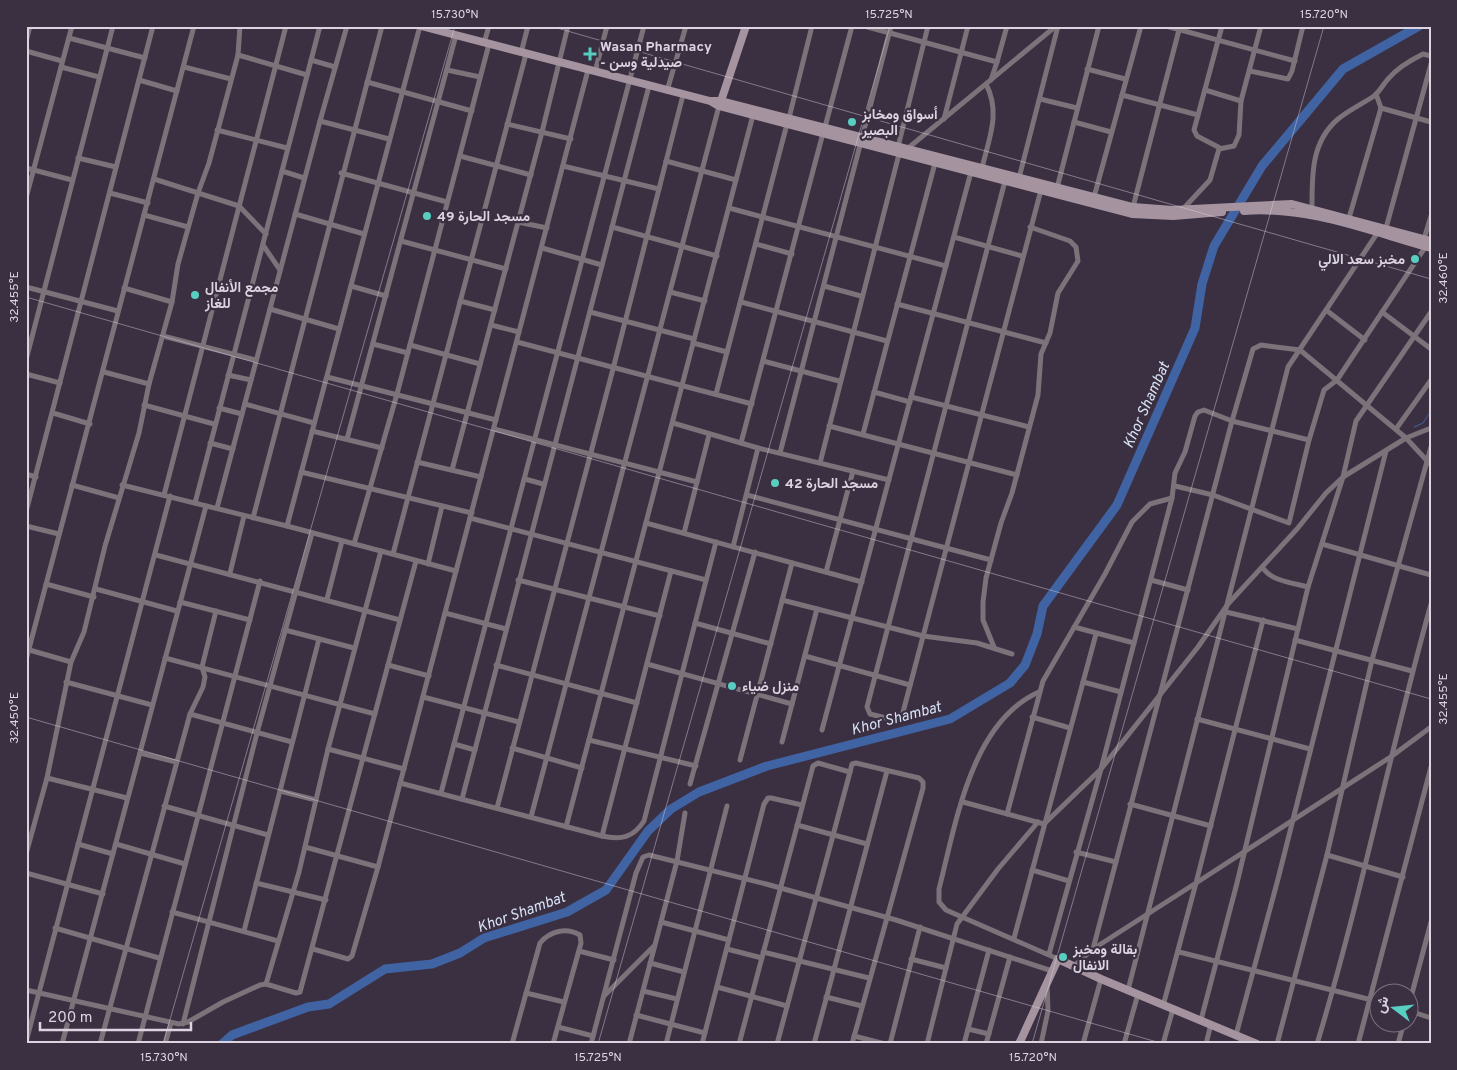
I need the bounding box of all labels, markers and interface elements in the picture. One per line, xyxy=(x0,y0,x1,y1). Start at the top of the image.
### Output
text: 15.730°N xyxy=(431,7,479,23)
text: 15.725°N xyxy=(865,7,913,23)
text: 15.720°N xyxy=(1300,7,1348,23)
place label: Wasan Pharmacy - صيدلية وسن xyxy=(600,39,712,72)
marker: Wasan Pharmacy - صيدلية وسن xyxy=(584,48,596,60)
place label: أسواق ومخابز البصير xyxy=(861,106,938,140)
marker: أسواق ومخابز البصير xyxy=(846,116,858,128)
place label: مسجد الحارة 49 xyxy=(437,209,531,226)
marker: مسجد الحارة 49 xyxy=(421,210,433,222)
place label: مخبز سعد الالي xyxy=(1318,252,1405,271)
text: 32.460°E xyxy=(1436,252,1452,304)
marker: مخبز سعد الالي xyxy=(1409,253,1421,265)
text: 32.455°E xyxy=(7,271,23,323)
place label: مجمع الأنفال للغاز xyxy=(204,279,279,313)
marker: مجمع الأنفال للغاز xyxy=(189,289,201,301)
water label: Khor Shambat xyxy=(1120,359,1175,452)
place label: مسجد الحارة 42 xyxy=(785,476,879,493)
marker: مسجد الحارة 42 xyxy=(769,477,781,489)
text: 32.455°E xyxy=(1436,673,1452,725)
place label: منزل ضياء xyxy=(742,679,799,696)
marker: منزل ضياء xyxy=(726,680,738,692)
text: 32.450°E xyxy=(7,692,23,744)
water label: Khor Shambat xyxy=(849,698,944,741)
water label: Khor Shambat xyxy=(475,888,569,938)
place label: بقالة ومخبز الانفال xyxy=(1072,942,1137,975)
marker: بقالة ومخبز الانفال xyxy=(1057,951,1069,963)
north arrow xyxy=(1370,982,1420,1032)
text: ش xyxy=(1372,994,1393,1015)
scale bar xyxy=(40,1000,191,1032)
text: 200 m xyxy=(48,1009,93,1028)
text: 15.730°N xyxy=(140,1050,188,1066)
text: 15.725°N xyxy=(574,1050,622,1066)
text: 15.720°N xyxy=(1009,1050,1057,1066)

